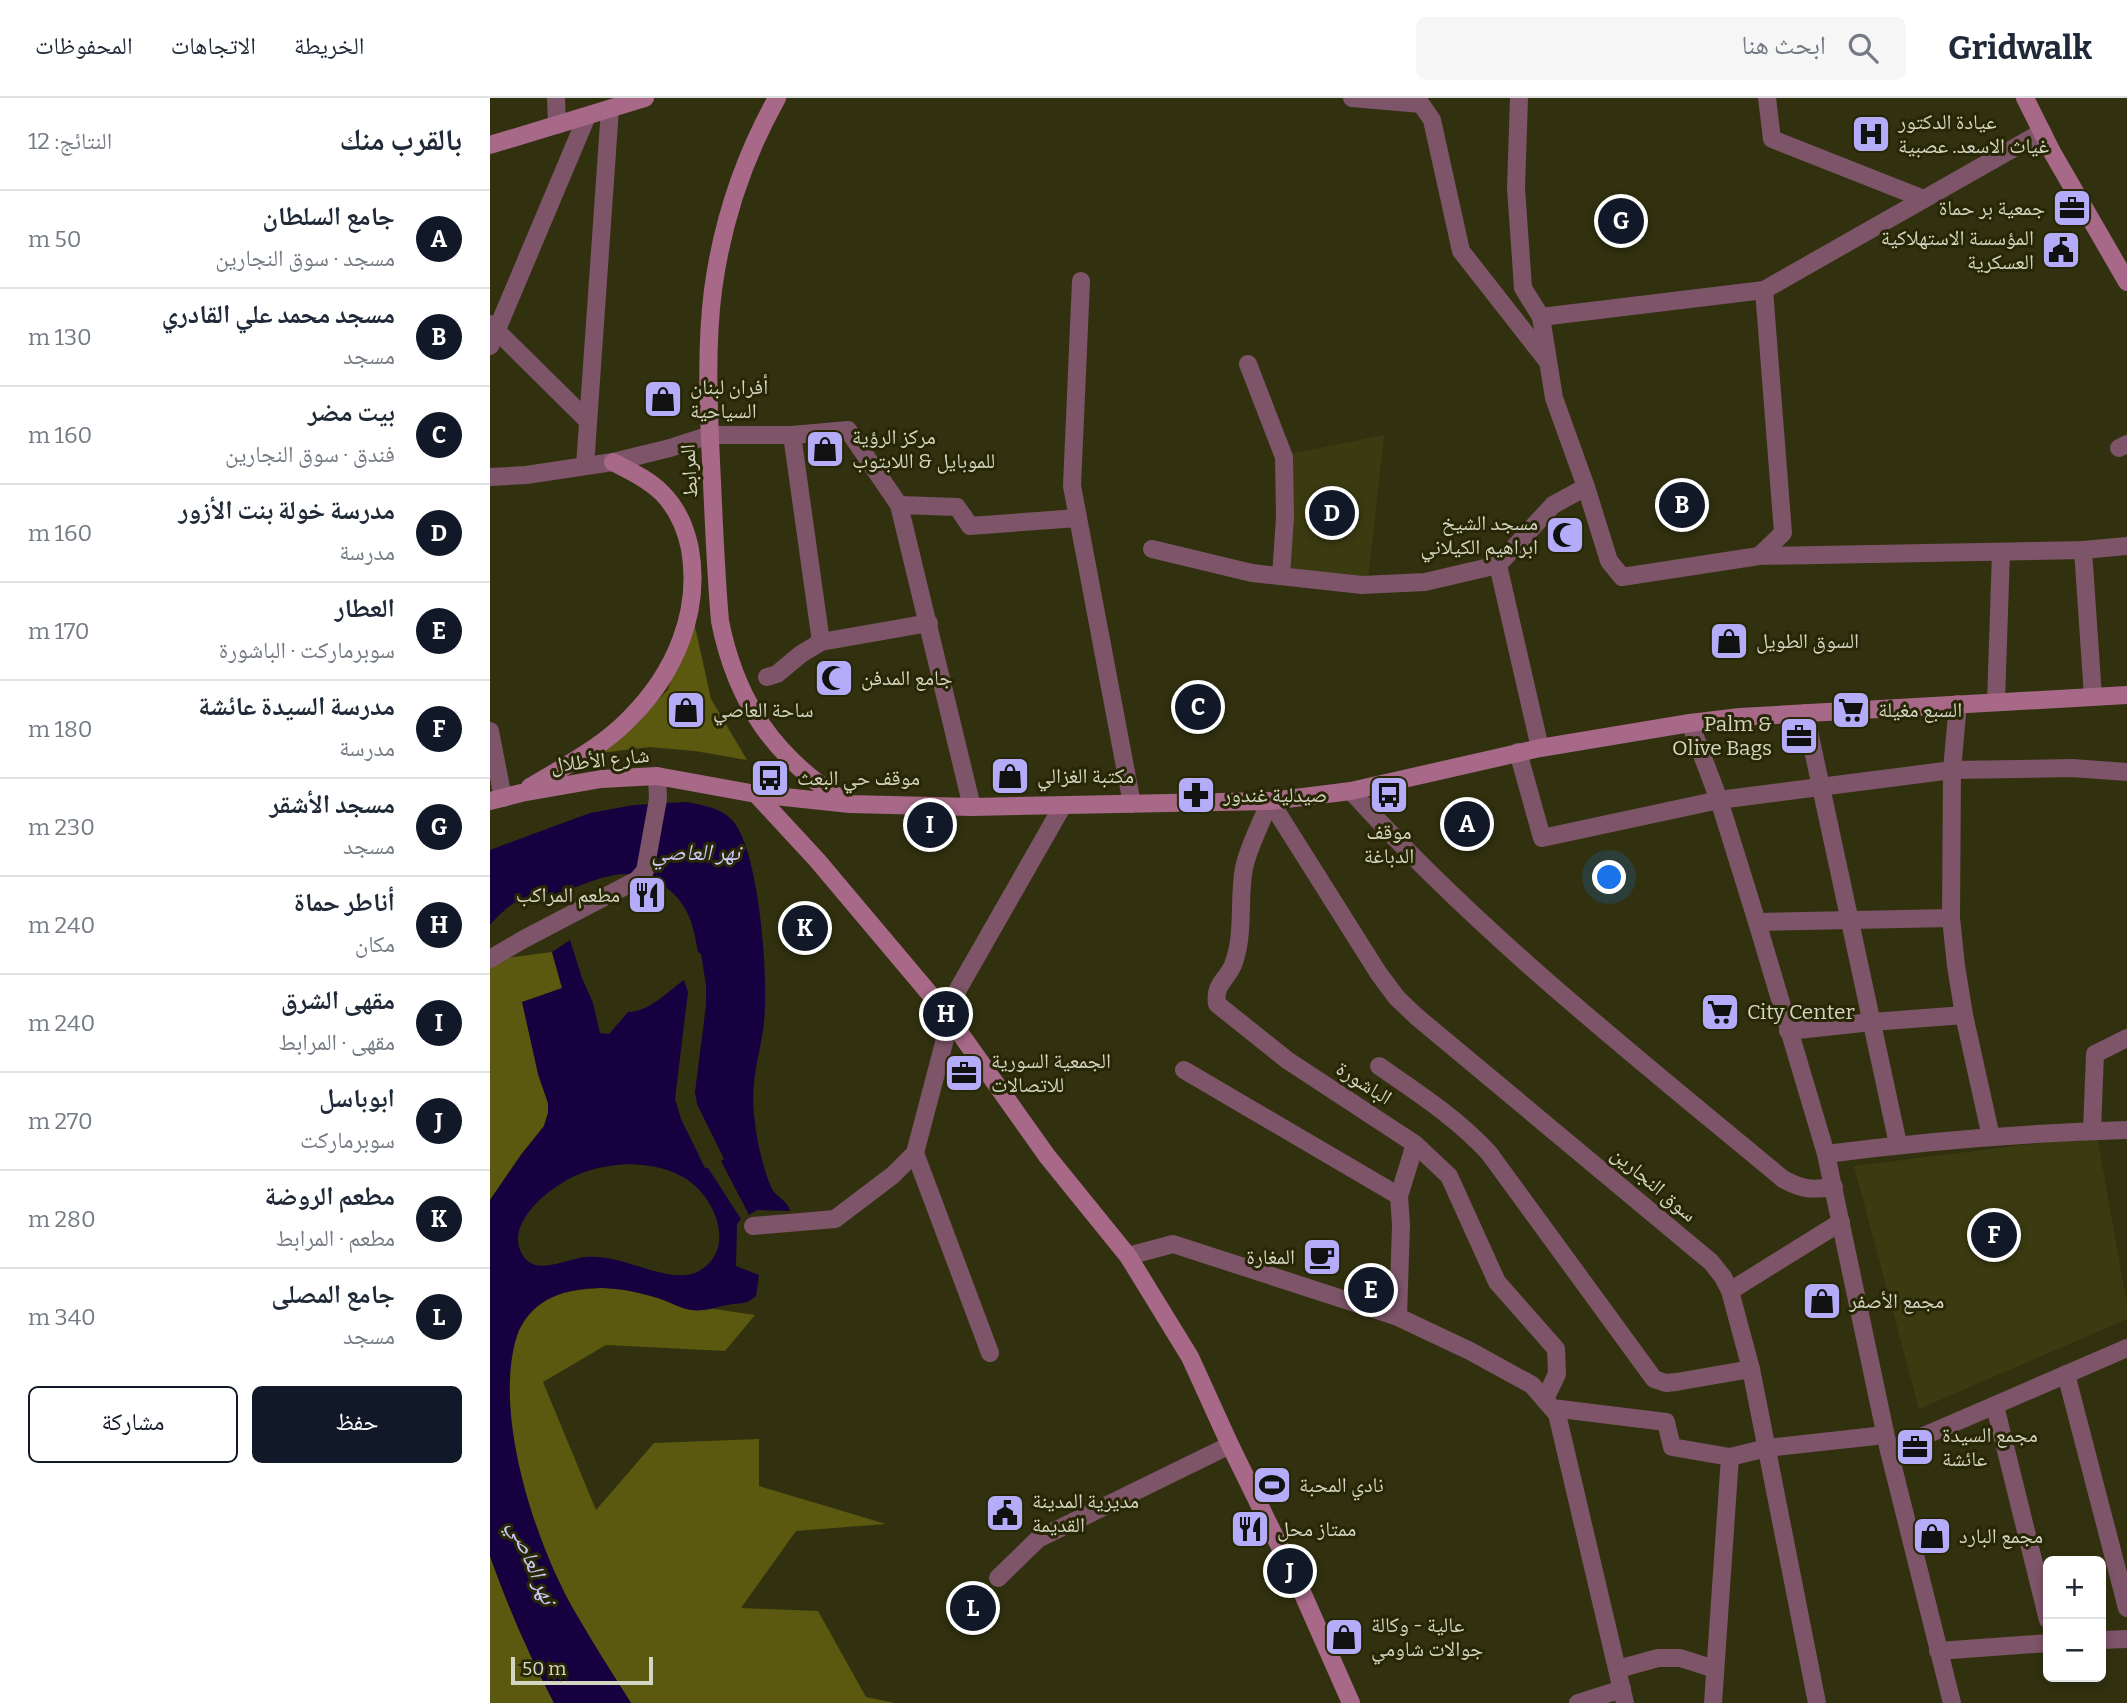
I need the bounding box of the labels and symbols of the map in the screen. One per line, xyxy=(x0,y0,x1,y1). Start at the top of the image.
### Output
place label: عيادة الدكتور غياث الاسعد. عصبية xyxy=(1897,109,2049,159)
hospital icon: عيادة الدكتور غياث الاسعد. عصبية xyxy=(1850,113,1892,155)
office icon: جمعية بر حماة xyxy=(2051,187,2093,229)
pin: G xyxy=(1598,195,1644,247)
place label: جمعية بر حماة xyxy=(1939,195,2045,221)
place label: المؤسسة الاستهلاكية العسكرية xyxy=(1881,225,2034,275)
public building icon: المؤسسة الاستهلاكية العسكرية xyxy=(2040,229,2082,271)
place label: أفران لبنان السياحية xyxy=(690,374,768,424)
shop icon: أفران لبنان السياحية xyxy=(642,378,684,420)
place label: مركز الرؤية للموبايل & اللابتوب xyxy=(852,424,995,474)
shop icon: مركز الرؤية للموبايل & اللابتوب xyxy=(804,428,846,470)
street label: المرابط xyxy=(675,444,703,498)
pin: B xyxy=(1659,479,1705,531)
pin: D xyxy=(1309,487,1355,539)
place label: مسجد الشيخ ابراهيم الكيلاني xyxy=(1421,510,1538,563)
mosque icon: مسجد الشيخ ابراهيم الكيلاني xyxy=(1544,514,1586,556)
shop icon: السوق الطويل xyxy=(1708,620,1750,662)
place label: السوق الطويل xyxy=(1756,628,1859,654)
mosque icon: جامع المدفن xyxy=(813,657,855,699)
place label: جامع المدفن xyxy=(861,665,953,691)
pin: C xyxy=(1175,681,1221,733)
shop icon: ساحة العاصي xyxy=(665,689,707,731)
supermarket icon: السبع مغيلة xyxy=(1830,689,1872,731)
place label: ساحة العاصي xyxy=(713,697,814,726)
place label: السبع مغيلة xyxy=(1878,697,1962,723)
place label: Palm & Olive Bags xyxy=(1672,711,1772,761)
office icon: Palm & Olive Bags xyxy=(1778,715,1820,757)
street label: شارع الأطلال xyxy=(549,742,651,778)
shop icon: مكتبة الغزالي xyxy=(989,755,1031,797)
bus stop icon: موقف حي البعث xyxy=(749,757,791,799)
place label: مكتبة الغزالي xyxy=(1037,763,1134,792)
place label: موقف حي البعث xyxy=(797,765,920,794)
pharmacy icon: صيدلية غندور xyxy=(1175,774,1217,816)
bus stop icon: موقف الدباغة xyxy=(1368,774,1410,816)
place label: صيدلية غندور xyxy=(1222,782,1327,808)
pin: A xyxy=(1444,798,1490,850)
pin: I xyxy=(907,799,953,851)
place label: موقف الدباغة xyxy=(1364,819,1414,869)
water label: نهر العاصي xyxy=(652,838,743,871)
your location xyxy=(1592,860,1626,894)
restaurant icon: مطعم المراكب xyxy=(626,874,668,916)
place label: مطعم المراكب xyxy=(516,882,620,909)
pin: K xyxy=(782,902,828,954)
pin: H xyxy=(923,988,969,1040)
supermarket icon: City Center xyxy=(1699,991,1741,1033)
place label: City Center xyxy=(1747,999,1855,1025)
place label: الجمعية السورية للاتصالات xyxy=(991,1048,1111,1098)
office icon: الجمعية السورية للاتصالات xyxy=(943,1052,985,1094)
street label: الباشورة xyxy=(1331,1055,1397,1111)
street label: سوق النجارين xyxy=(1606,1141,1702,1227)
pin: F xyxy=(1971,1209,2017,1261)
cafe icon: المغارة xyxy=(1301,1236,1343,1278)
place label: المغارة xyxy=(1246,1244,1295,1270)
pin: E xyxy=(1348,1264,1394,1316)
shop icon: مجمع الأصفر xyxy=(1801,1280,1843,1322)
place label: مجمع الأصفر xyxy=(1848,1288,1944,1314)
place label: مجمع السيدة عائشة xyxy=(1942,1422,2038,1472)
office icon: مجمع السيدة عائشة xyxy=(1894,1426,1936,1468)
sports icon: نادي المحبة xyxy=(1251,1464,1293,1506)
place label: نادي المحبة xyxy=(1299,1472,1384,1501)
place label: مديرية المدينة القديمة xyxy=(1032,1488,1139,1538)
public building icon: مديرية المدينة القديمة xyxy=(984,1492,1026,1534)
restaurant icon: ممتاز محل xyxy=(1229,1508,1271,1550)
shop icon: مجمع البارد xyxy=(1911,1515,1953,1557)
water label: نهر العاصي xyxy=(498,1516,564,1613)
place label: ممتاز محل xyxy=(1277,1516,1356,1542)
place label: مجمع البارد xyxy=(1959,1523,2043,1549)
pin: J xyxy=(1267,1545,1313,1597)
pin: L xyxy=(950,1582,996,1634)
place label: عالية - وكالة جوالات شاومي xyxy=(1371,1612,1483,1665)
shop icon: عالية - وكالة جوالات شاومي xyxy=(1323,1616,1365,1658)
scale bar xyxy=(511,1654,653,1686)

